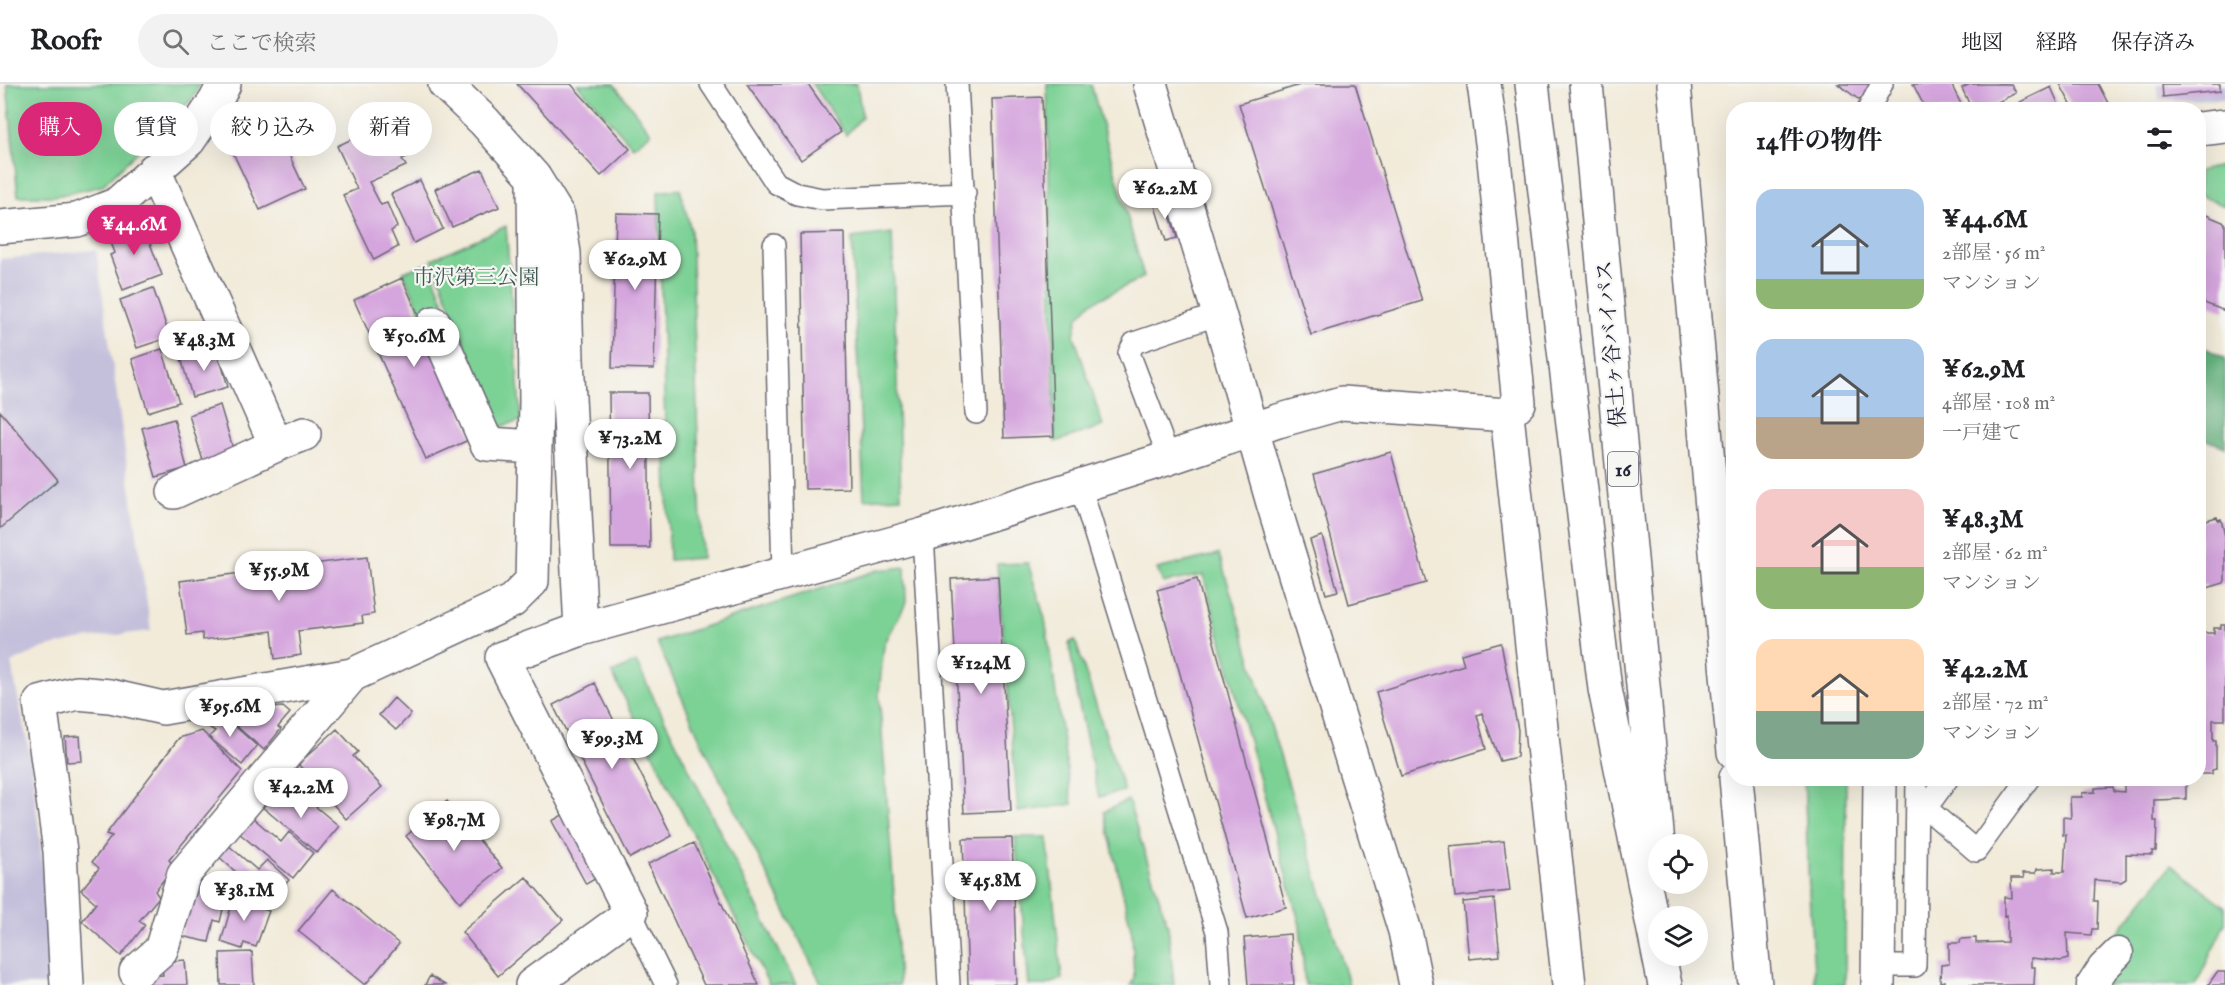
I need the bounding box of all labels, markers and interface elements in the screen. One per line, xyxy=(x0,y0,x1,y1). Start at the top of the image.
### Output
search box xyxy=(138,14,558,68)
text: Roofr xyxy=(30,24,102,59)
icon: search xyxy=(159,25,192,58)
text: ここで検索 xyxy=(207,30,317,58)
text: 地図 xyxy=(1961,30,2003,57)
text: 経路 xyxy=(2036,30,2078,57)
text: 保存済み xyxy=(2111,30,2195,57)
chip: 購入 xyxy=(18,102,102,156)
chip: 賃貸 xyxy=(114,102,198,156)
chip: 絞り込み xyxy=(210,102,336,156)
chip: 新着 xyxy=(348,102,432,156)
icon: filters xyxy=(2143,122,2176,155)
text: 14件の物件 xyxy=(1756,125,1882,158)
pin: ¥62.2M xyxy=(1116,169,1214,220)
text: ¥62.2M xyxy=(1133,176,1197,201)
text: ¥44.6M xyxy=(1942,203,2028,236)
pin: ¥44.6M xyxy=(85,205,183,256)
text: ¥44.6M xyxy=(101,212,167,237)
icon: home xyxy=(1804,213,1876,285)
pin: ¥62.9M xyxy=(586,240,684,291)
text: 2部屋 · 56 m² xyxy=(1942,241,2046,266)
text: ¥62.9M xyxy=(603,247,667,272)
street label: 保土ヶ谷バイパス xyxy=(1592,259,1633,429)
park label: 市沢第三公園 xyxy=(413,265,539,292)
text: マンション xyxy=(1942,271,2041,296)
pin: ¥50.6M xyxy=(365,317,463,368)
pin: ¥48.3M xyxy=(155,321,253,372)
text: ¥50.6M xyxy=(382,324,446,349)
text: ¥48.3M xyxy=(173,328,235,353)
text: ¥62.9M xyxy=(1942,353,2026,386)
icon: home xyxy=(1804,363,1876,435)
text: 4部屋 · 108 m² xyxy=(1942,391,2055,416)
pin: ¥73.2M xyxy=(581,419,679,470)
text: 一戸建て xyxy=(1942,421,2022,446)
text: ¥73.2M xyxy=(598,426,662,451)
road number: 16 xyxy=(1608,452,1638,486)
text: ¥48.3M xyxy=(1942,503,2024,536)
icon: home xyxy=(1804,513,1876,585)
text: 2部屋 · 62 m² xyxy=(1942,541,2048,566)
pin: ¥55.9M xyxy=(230,551,328,602)
text: ¥55.9M xyxy=(249,558,309,583)
text: マンション xyxy=(1942,571,2041,596)
pin: ¥124M xyxy=(939,644,1023,695)
text: ¥124M xyxy=(951,651,1011,676)
text: ¥42.2M xyxy=(1942,653,2028,686)
icon: home xyxy=(1804,663,1876,735)
pin: ¥95.6M xyxy=(181,687,279,738)
text: 2部屋 · 72 m² xyxy=(1942,691,2049,716)
text: ¥95.6M xyxy=(199,694,261,719)
pin: ¥99.3M xyxy=(563,719,661,770)
text: マンション xyxy=(1942,721,2041,746)
text: ¥99.3M xyxy=(581,726,643,751)
pin: ¥42.2M xyxy=(252,768,350,819)
text: ¥42.2M xyxy=(268,775,334,800)
pin: ¥98.7M xyxy=(405,801,503,852)
text: ¥98.7M xyxy=(423,808,485,833)
map controls xyxy=(1648,834,1708,966)
button: locate xyxy=(1648,834,1708,894)
pin: ¥45.8M xyxy=(941,861,1039,912)
text: ¥45.8M xyxy=(959,868,1021,893)
pin: ¥38.1M xyxy=(195,871,293,922)
text: ¥38.1M xyxy=(214,878,274,903)
button: layers xyxy=(1648,906,1708,966)

